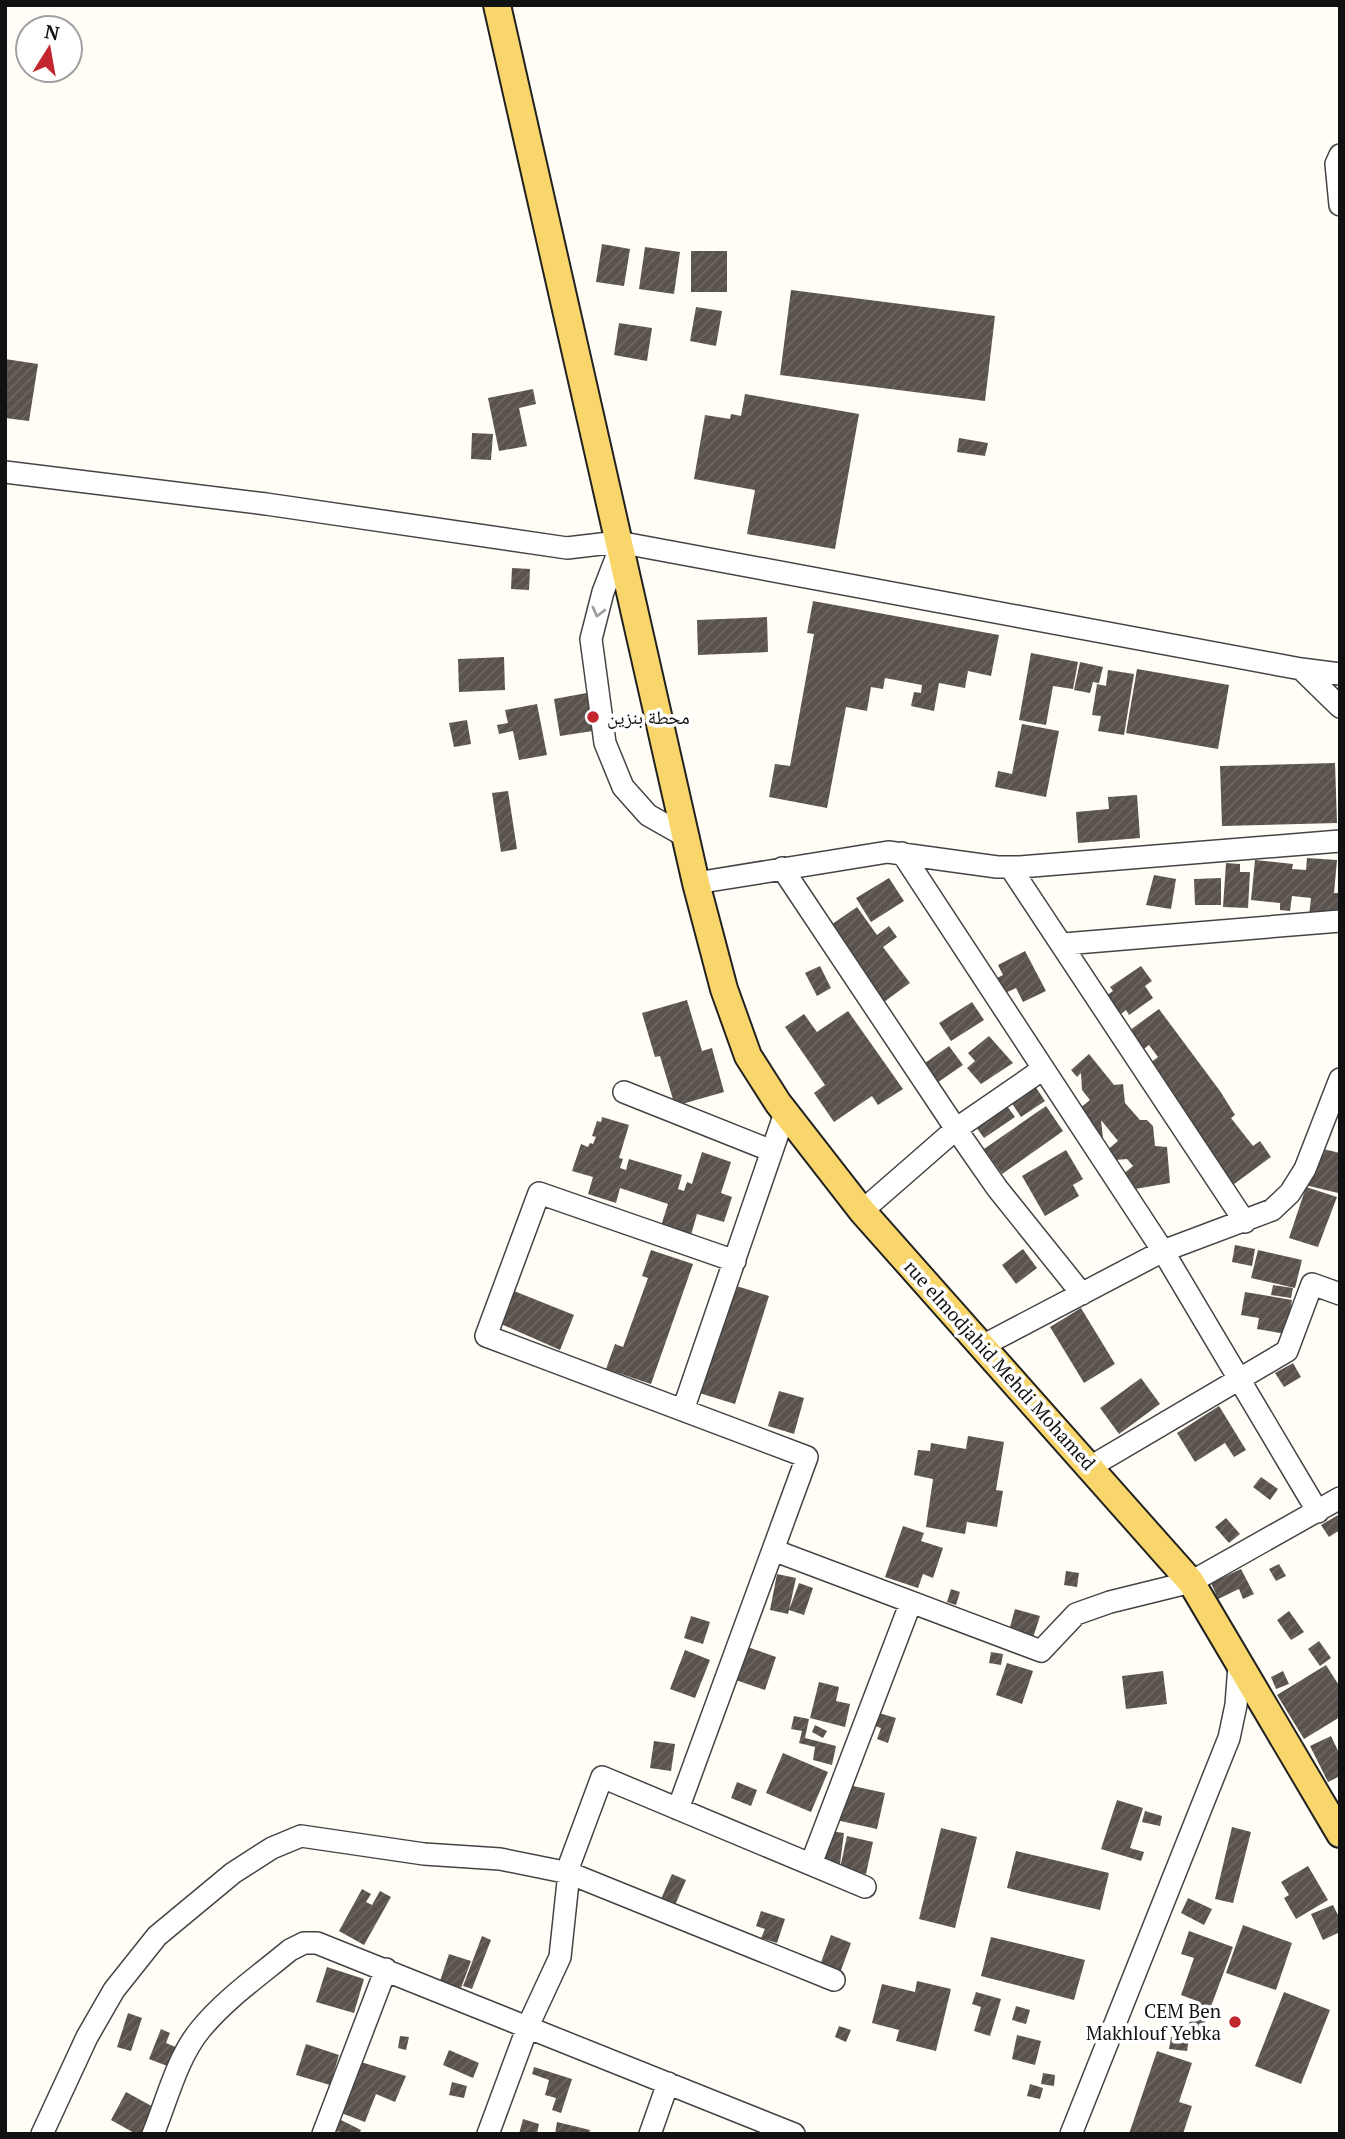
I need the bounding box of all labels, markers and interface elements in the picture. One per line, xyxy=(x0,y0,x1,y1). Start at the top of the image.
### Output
north arrow xyxy=(14,14,84,84)
text: N xyxy=(43,18,62,46)
one-way arrow xyxy=(592,606,606,618)
place label: محطة بنزين xyxy=(607,704,690,729)
marker: محطة بنزين xyxy=(585,709,601,725)
street label: rue elmodjahid Mehdi Mohamed xyxy=(899,1254,1102,1475)
place label: CEM Ben Makhlouf Yebka xyxy=(1086,1998,1221,2045)
marker: CEM Ben Makhlouf Yebka xyxy=(1227,2014,1243,2030)

